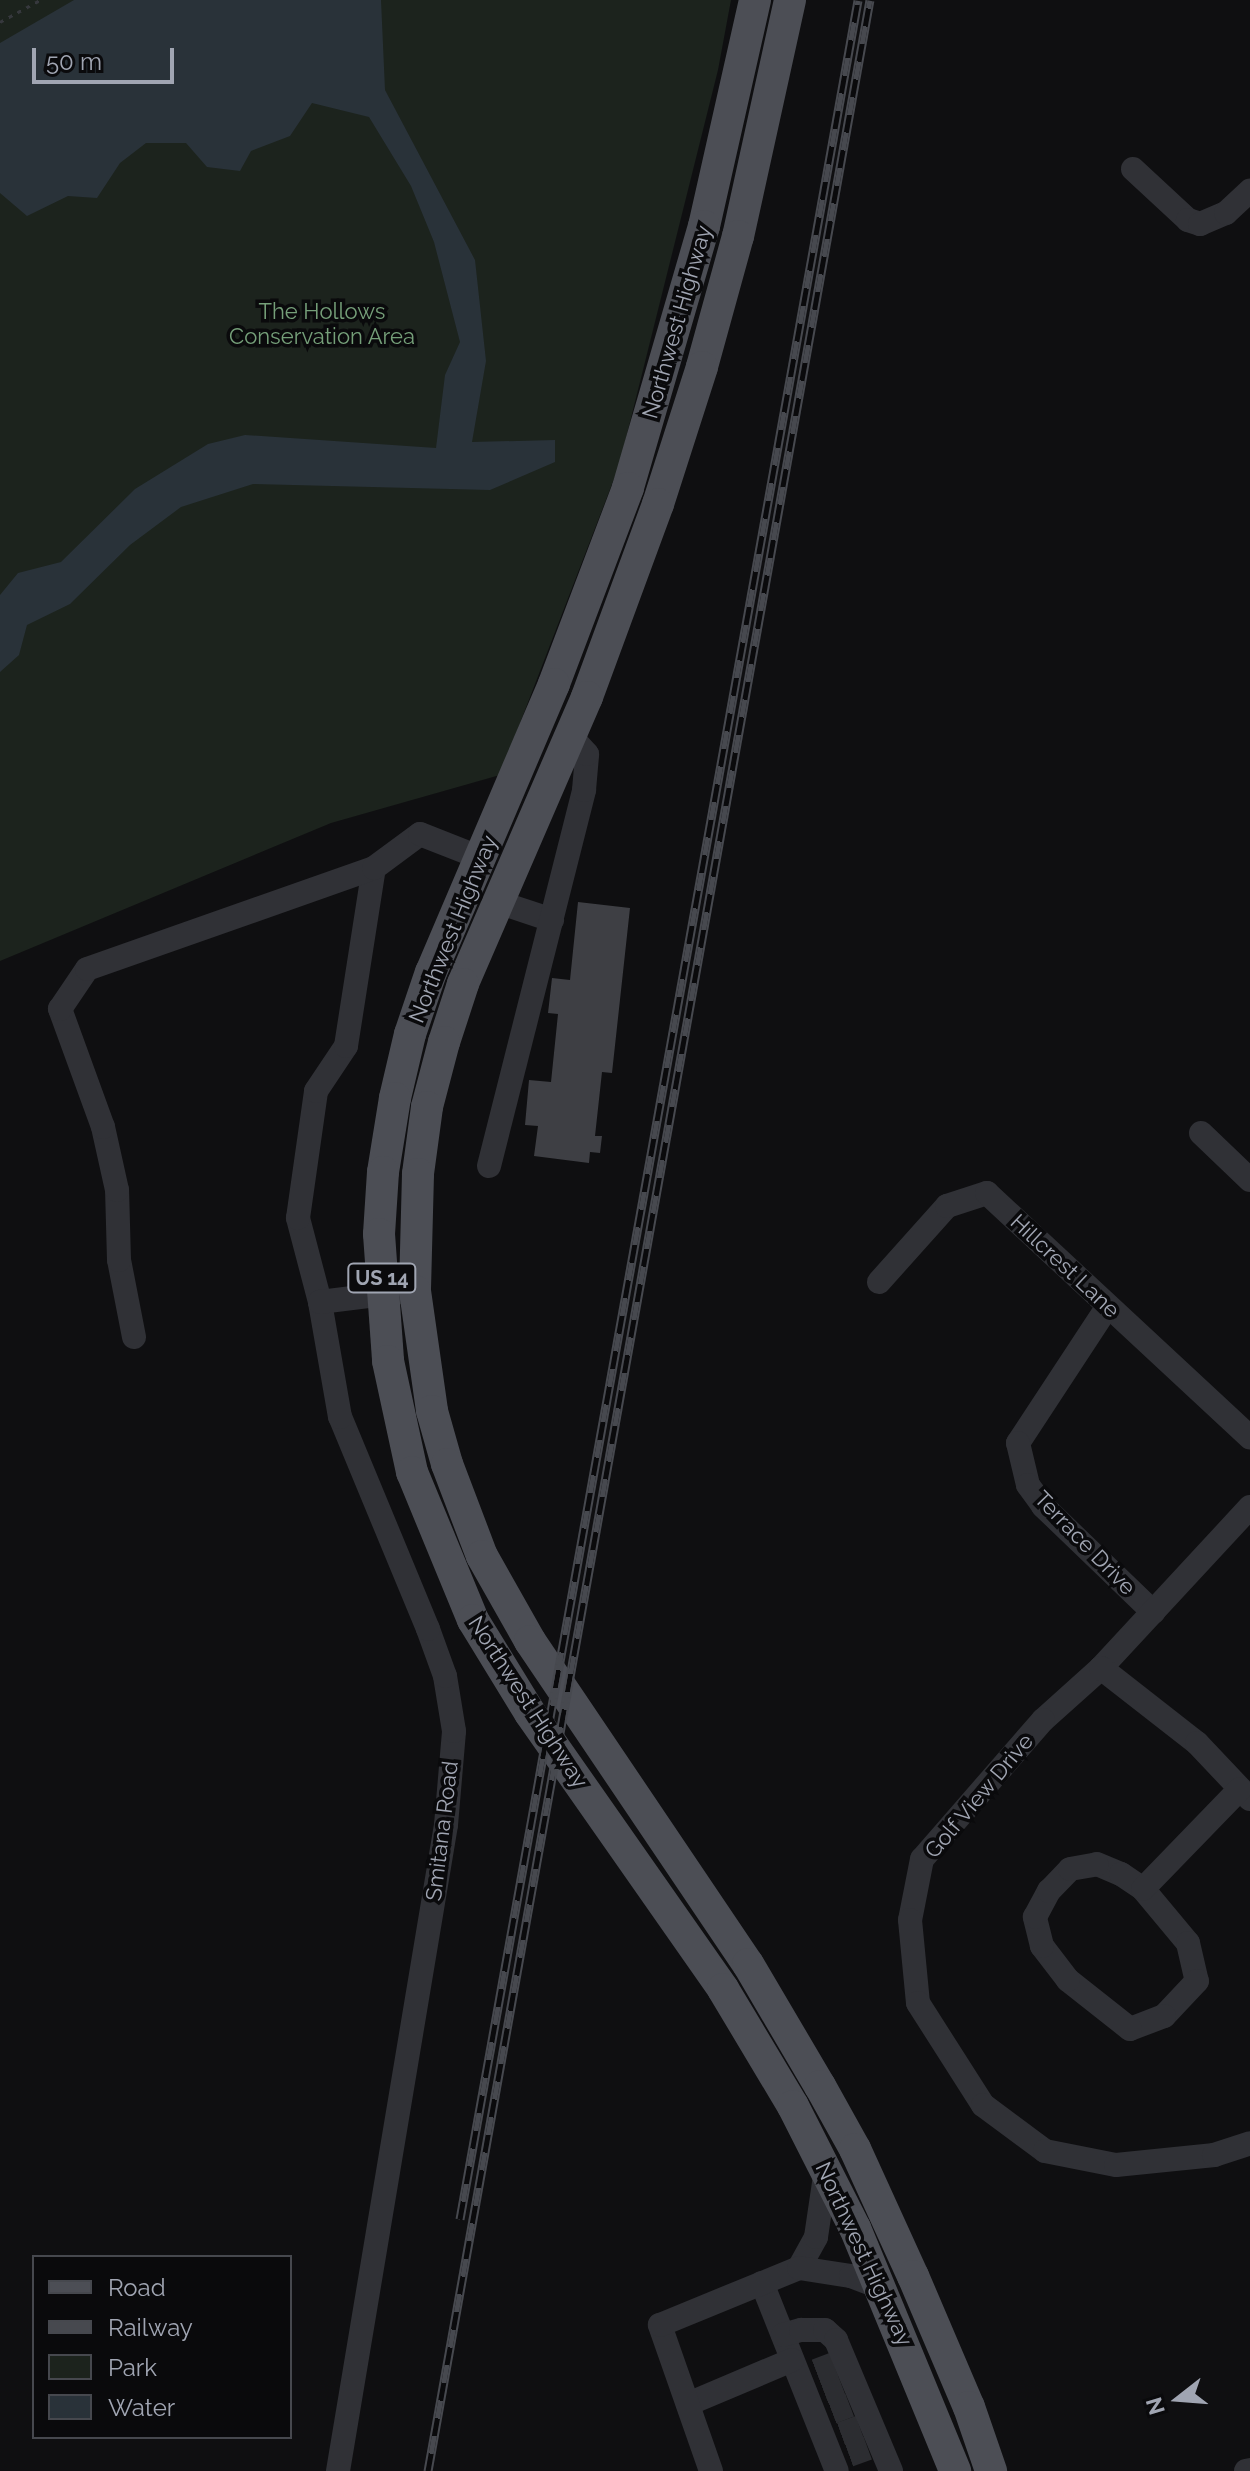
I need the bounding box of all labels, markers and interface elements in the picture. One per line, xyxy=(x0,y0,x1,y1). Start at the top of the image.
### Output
scale bar xyxy=(36,32,178,82)
text: 50 m xyxy=(46,47,102,76)
street label: Northwest Highway xyxy=(637,222,717,422)
park label: The Hollows Conservation Area xyxy=(229,298,415,350)
street label: Northwest Highway xyxy=(403,831,503,1027)
street label: Hillcrest Lane xyxy=(1005,1209,1125,1323)
road number: US 14 xyxy=(346,1262,418,1294)
street label: Terrace Drive xyxy=(1029,1486,1141,1600)
street label: Northwest Highway xyxy=(462,1611,594,1793)
street label: Golf View Drive xyxy=(919,1728,1039,1864)
street label: Smitana Road xyxy=(420,1759,464,1903)
street label: Northwest Highway xyxy=(810,2158,918,2350)
legend xyxy=(32,2255,292,2439)
text: Road xyxy=(108,2273,166,2302)
text: Railway xyxy=(108,2313,193,2342)
text: Park xyxy=(108,2353,157,2382)
north arrow xyxy=(1138,2359,1218,2439)
text: Water xyxy=(108,2393,175,2422)
text: N xyxy=(1140,2394,1170,2418)

